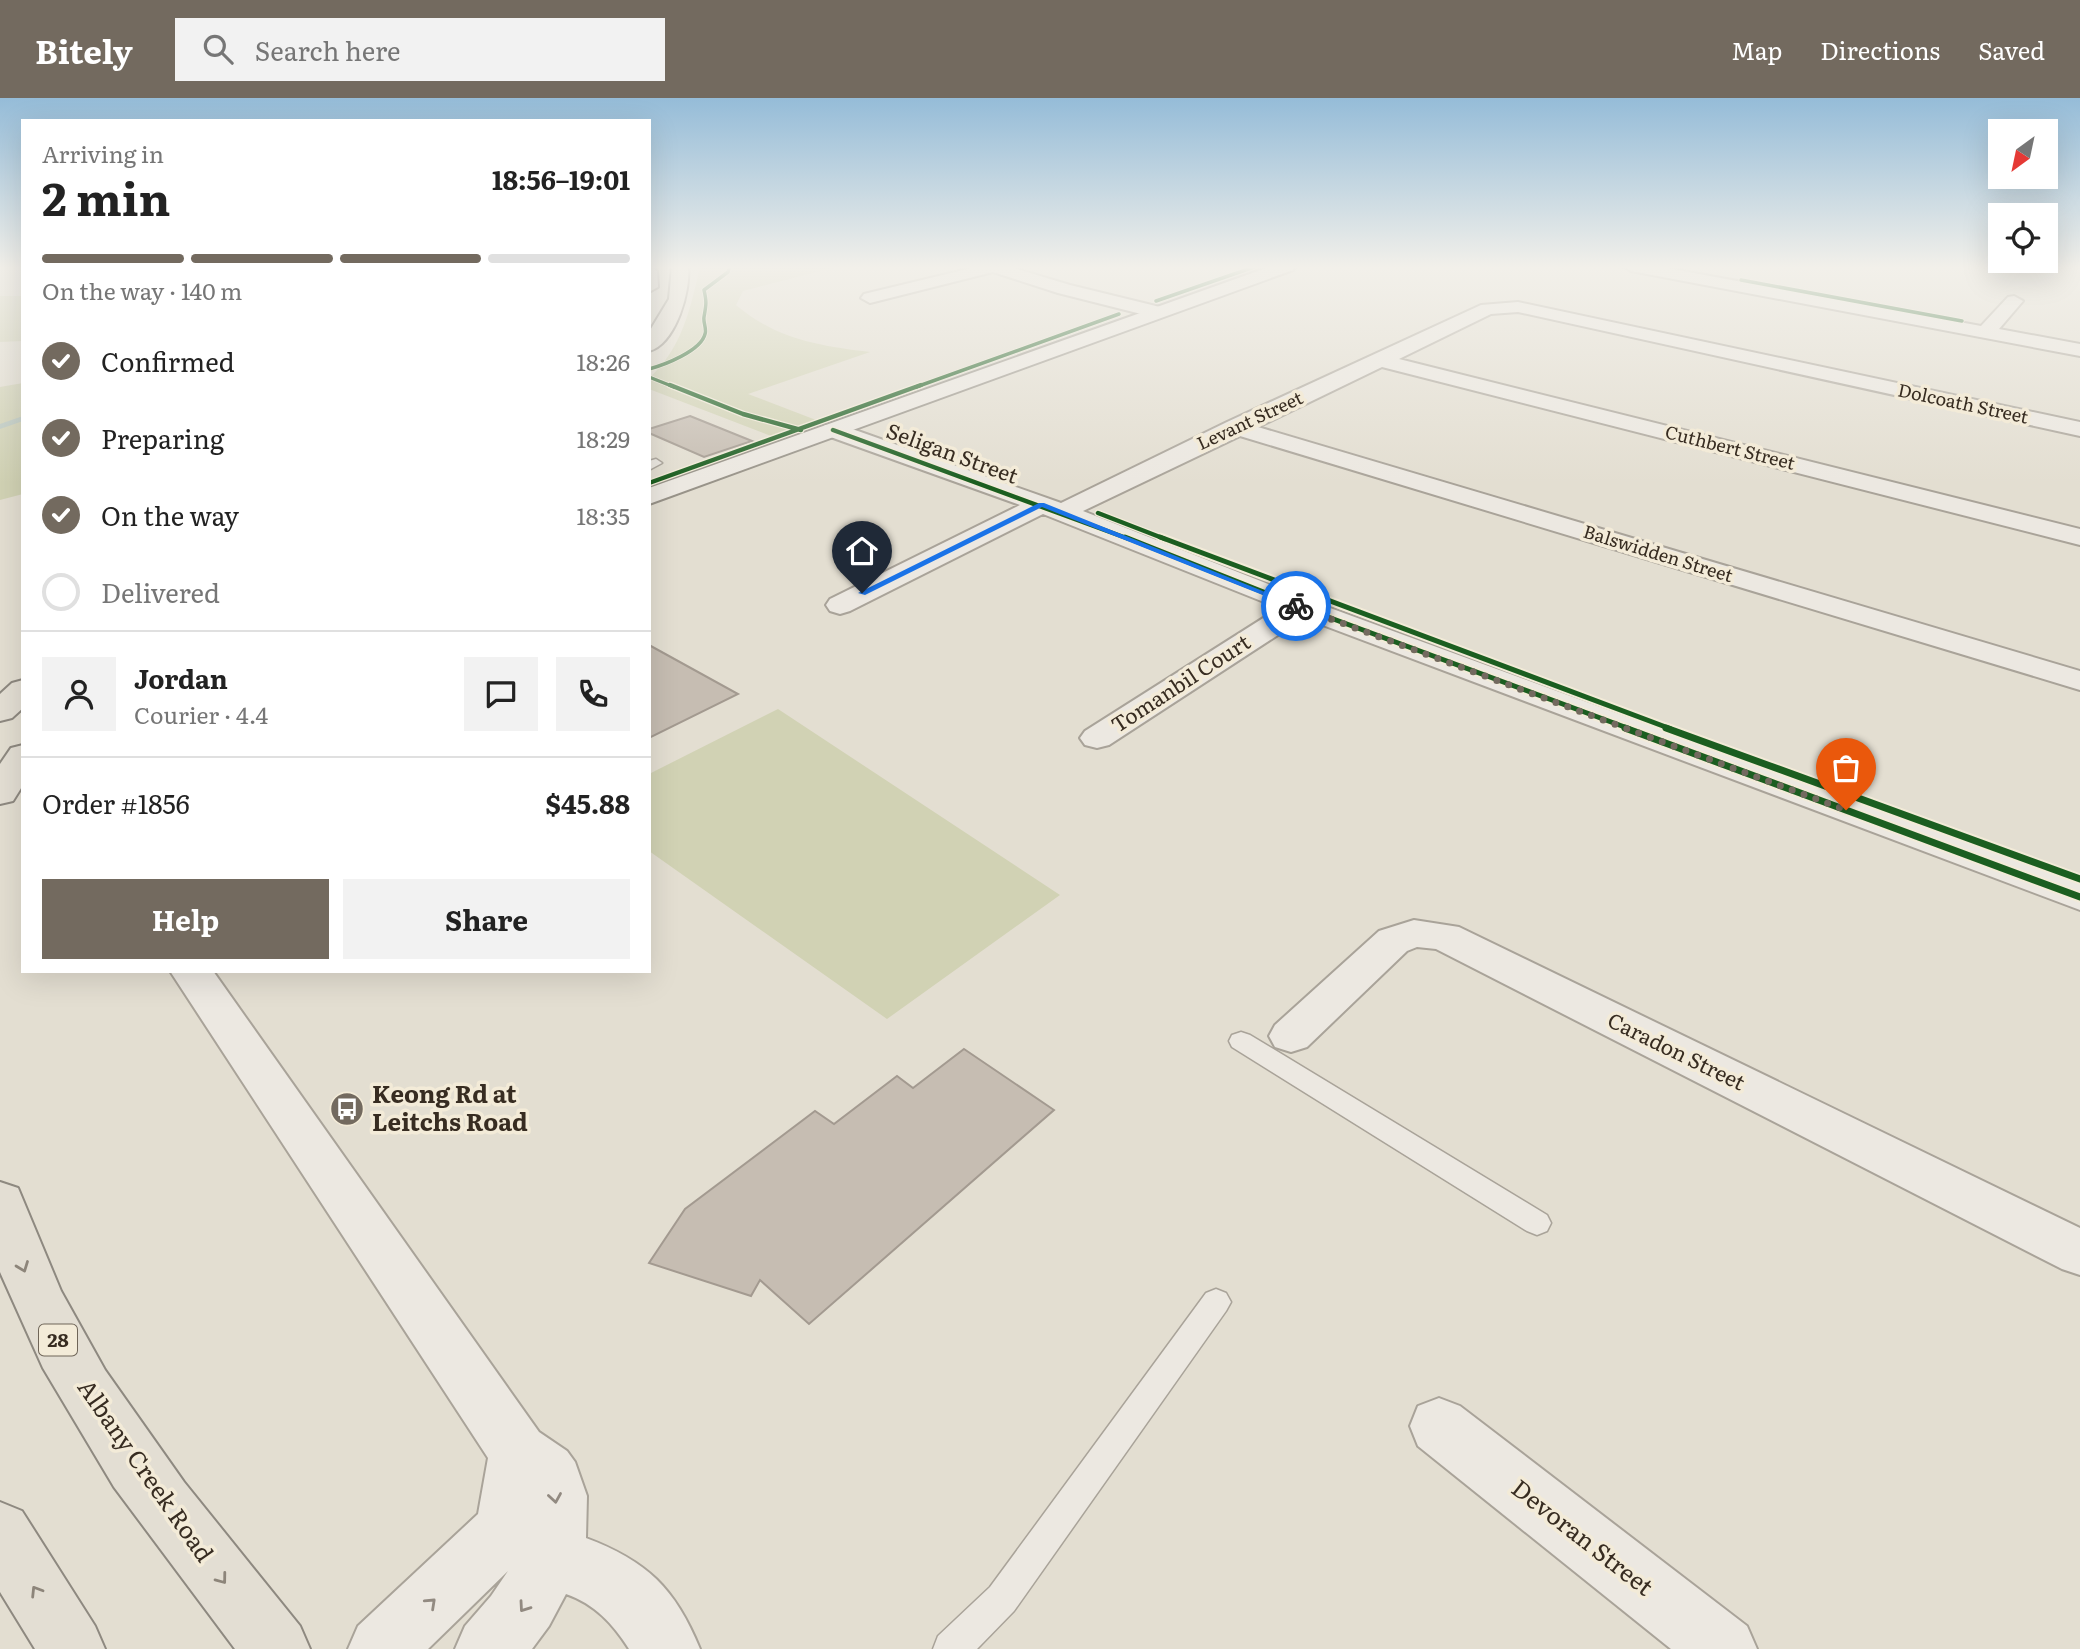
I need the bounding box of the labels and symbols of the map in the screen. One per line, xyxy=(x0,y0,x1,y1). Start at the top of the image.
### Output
north arrow xyxy=(1988,119,2058,189)
street label: Dolcoath Street xyxy=(1896,376,2032,430)
street label: Levant Street xyxy=(1192,383,1307,456)
street label: Seligan Street xyxy=(883,413,1023,490)
street label: Cuthbert Street xyxy=(1663,417,1799,476)
street label: Balswidden Street xyxy=(1580,517,1737,588)
pin xyxy=(832,521,892,593)
courier xyxy=(1261,571,1331,641)
street label: Tomanbil Court xyxy=(1104,625,1256,739)
pin xyxy=(1816,738,1876,810)
street label: Caradon Street xyxy=(1603,1003,1752,1097)
place label: Keong Rd at Leitchs Road xyxy=(372,1075,528,1138)
bus stop icon: Keong Rd at Leitchs Road xyxy=(328,1090,366,1128)
one-way arrow xyxy=(15,1261,29,1273)
road number: 28 xyxy=(39,1324,77,1356)
street label: Albany Creek Road xyxy=(71,1371,224,1568)
street label: Devoran Street xyxy=(1505,1470,1662,1603)
one-way arrow xyxy=(547,1492,562,1504)
one-way arrow xyxy=(214,1571,227,1584)
one-way arrow xyxy=(31,1586,44,1599)
one-way arrow xyxy=(423,1598,436,1611)
one-way arrow xyxy=(520,1599,532,1612)

